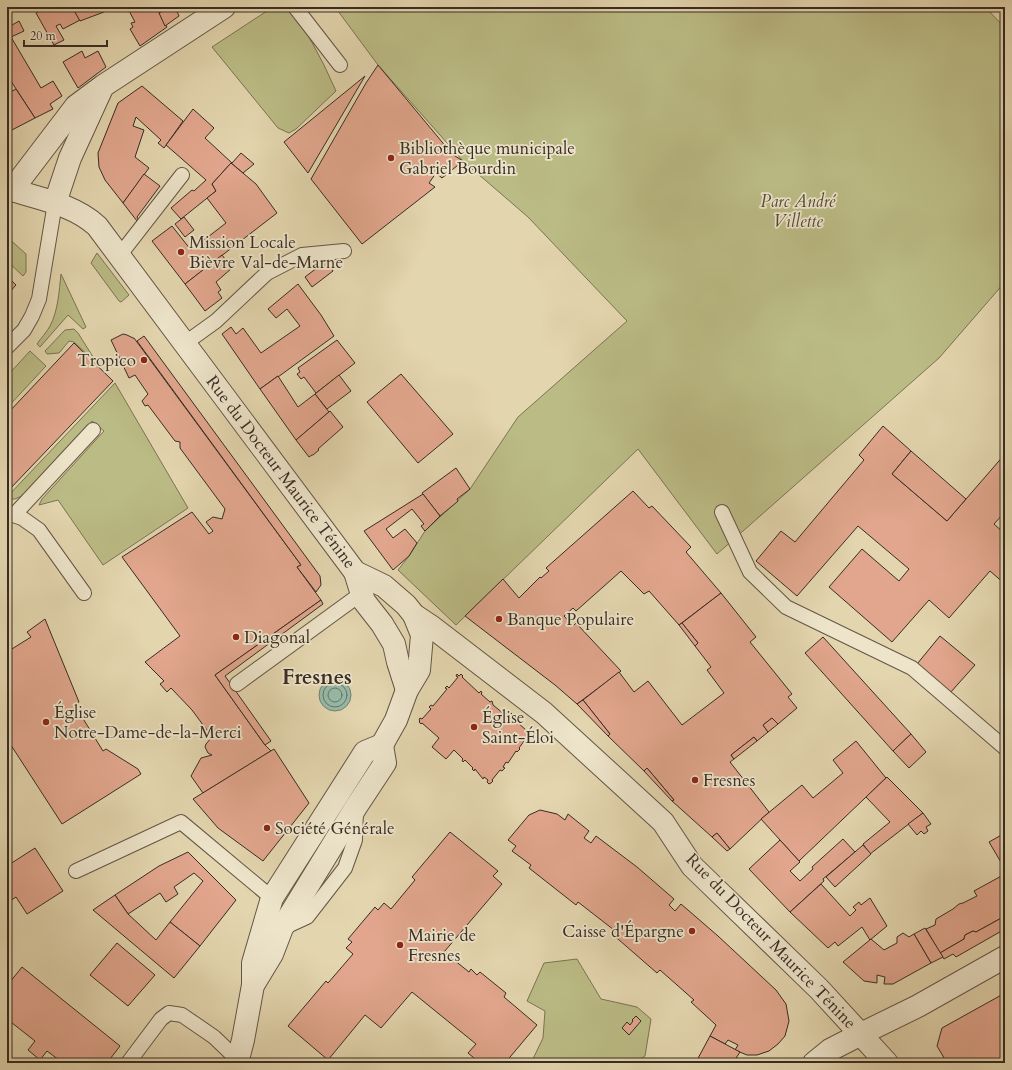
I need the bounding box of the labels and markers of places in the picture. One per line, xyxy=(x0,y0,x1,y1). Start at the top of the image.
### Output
place label: Bibliothèque municipale Gabriel Bourdin xyxy=(399,137,575,180)
marker: Bibliothèque municipale Gabriel Bourdin xyxy=(386,153,396,163)
place label: Mission Locale Bièvre Val-de-Marne xyxy=(189,231,343,274)
marker: Mission Locale Bièvre Val-de-Marne xyxy=(176,247,186,257)
place label: Tropico xyxy=(77,349,136,372)
marker: Tropico xyxy=(139,355,149,365)
place label: Banque Populaire xyxy=(507,608,634,631)
marker: Banque Populaire xyxy=(494,614,504,624)
place label: Diagonal xyxy=(244,626,311,649)
marker: Diagonal xyxy=(231,632,241,642)
place label: Église Notre-Dame-de-la-Merci xyxy=(54,701,242,744)
place label: Église Saint-Éloi xyxy=(482,706,554,749)
marker: Église Notre-Dame-de-la-Merci xyxy=(41,717,51,727)
marker: Église Saint-Éloi xyxy=(469,722,479,732)
place label: Fresnes xyxy=(703,769,756,792)
marker: Fresnes xyxy=(690,775,700,785)
place label: Société Générale xyxy=(275,817,395,840)
marker: Société Générale xyxy=(262,823,272,833)
place label: Caisse d'Épargne xyxy=(562,920,684,943)
place label: Mairie de Fresnes xyxy=(408,924,476,967)
marker: Caisse d'Épargne xyxy=(687,926,697,936)
marker: Mairie de Fresnes xyxy=(395,940,405,950)

